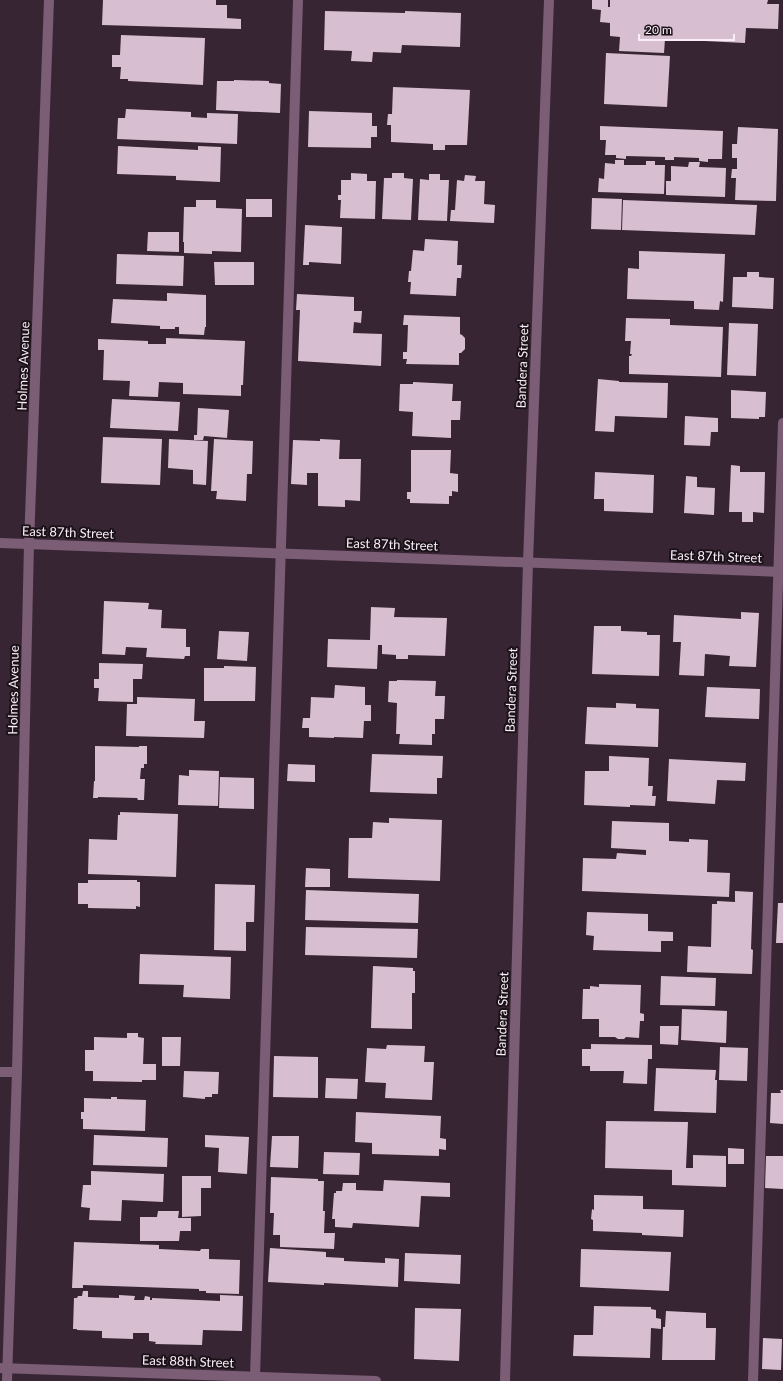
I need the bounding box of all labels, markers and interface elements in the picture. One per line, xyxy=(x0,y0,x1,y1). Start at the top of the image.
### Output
scale bar xyxy=(639,16,734,42)
text: 20 m xyxy=(645,22,672,37)
street label: Holmes Avenue xyxy=(13,321,33,411)
street label: Bandera Street xyxy=(513,323,531,409)
street label: East 87th Street xyxy=(22,522,115,542)
street label: East 87th Street xyxy=(346,534,439,554)
street label: East 87th Street xyxy=(670,546,763,566)
street label: Holmes Avenue xyxy=(4,645,22,735)
street label: Bandera Street xyxy=(502,647,520,733)
street label: Bandera Street xyxy=(493,971,511,1057)
street label: East 88th Street xyxy=(142,1351,235,1371)

